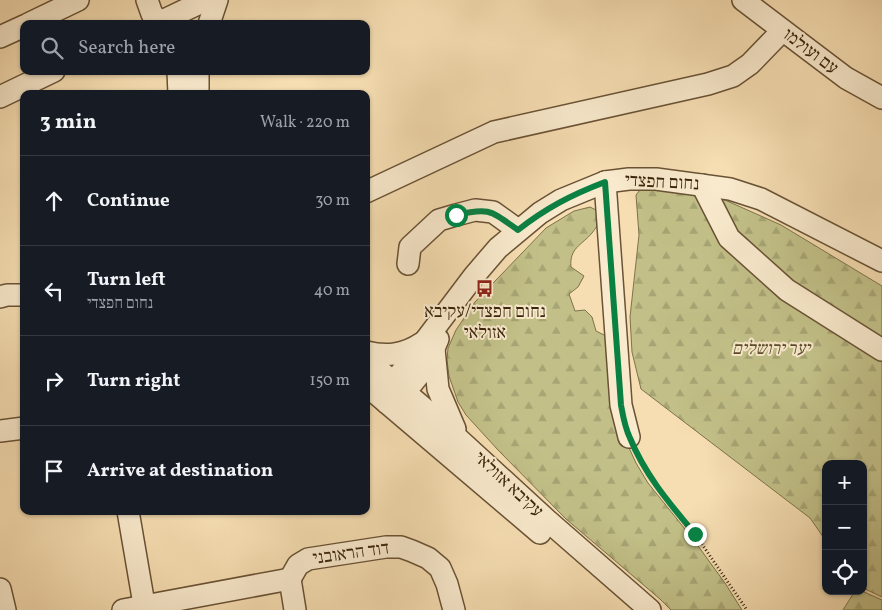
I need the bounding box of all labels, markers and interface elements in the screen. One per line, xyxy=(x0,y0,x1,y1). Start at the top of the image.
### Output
search box xyxy=(20,20,370,75)
street label: עם ועולמו xyxy=(777,23,843,81)
icon: search xyxy=(38,34,66,62)
text: Search here xyxy=(78,35,175,61)
text: 3 min xyxy=(40,108,96,137)
text: Walk · 220 m xyxy=(260,112,350,134)
street label: נחום חפצדי xyxy=(624,169,700,197)
icon: ahead xyxy=(40,187,68,215)
text: Continue xyxy=(87,188,170,214)
text: 30 m xyxy=(315,190,350,212)
route start xyxy=(445,204,468,227)
text: Turn left xyxy=(87,267,166,293)
icon: left xyxy=(40,277,68,305)
bus stop icon: נחום חפצדי/עקיבא אזולאי xyxy=(475,279,495,299)
text: 40 m xyxy=(314,280,350,302)
text: נחום חפצדי xyxy=(87,293,153,315)
place label: נחום חפצדי/עקיבא אזולאי xyxy=(424,300,546,346)
park label: יער ירושלים xyxy=(732,337,812,362)
icon: right xyxy=(40,367,68,395)
text: Turn right xyxy=(87,368,180,394)
text: 150 m xyxy=(309,370,350,392)
street label: עקיבא אזולאי xyxy=(468,446,548,524)
icon: arrive xyxy=(40,457,68,485)
text: Arrive at destination xyxy=(87,458,273,484)
map controls xyxy=(822,460,867,595)
button: + xyxy=(822,460,867,505)
button: − xyxy=(822,505,867,550)
route end xyxy=(684,523,707,546)
street label: דוד הראובני xyxy=(311,536,391,572)
button: locate xyxy=(822,550,867,595)

